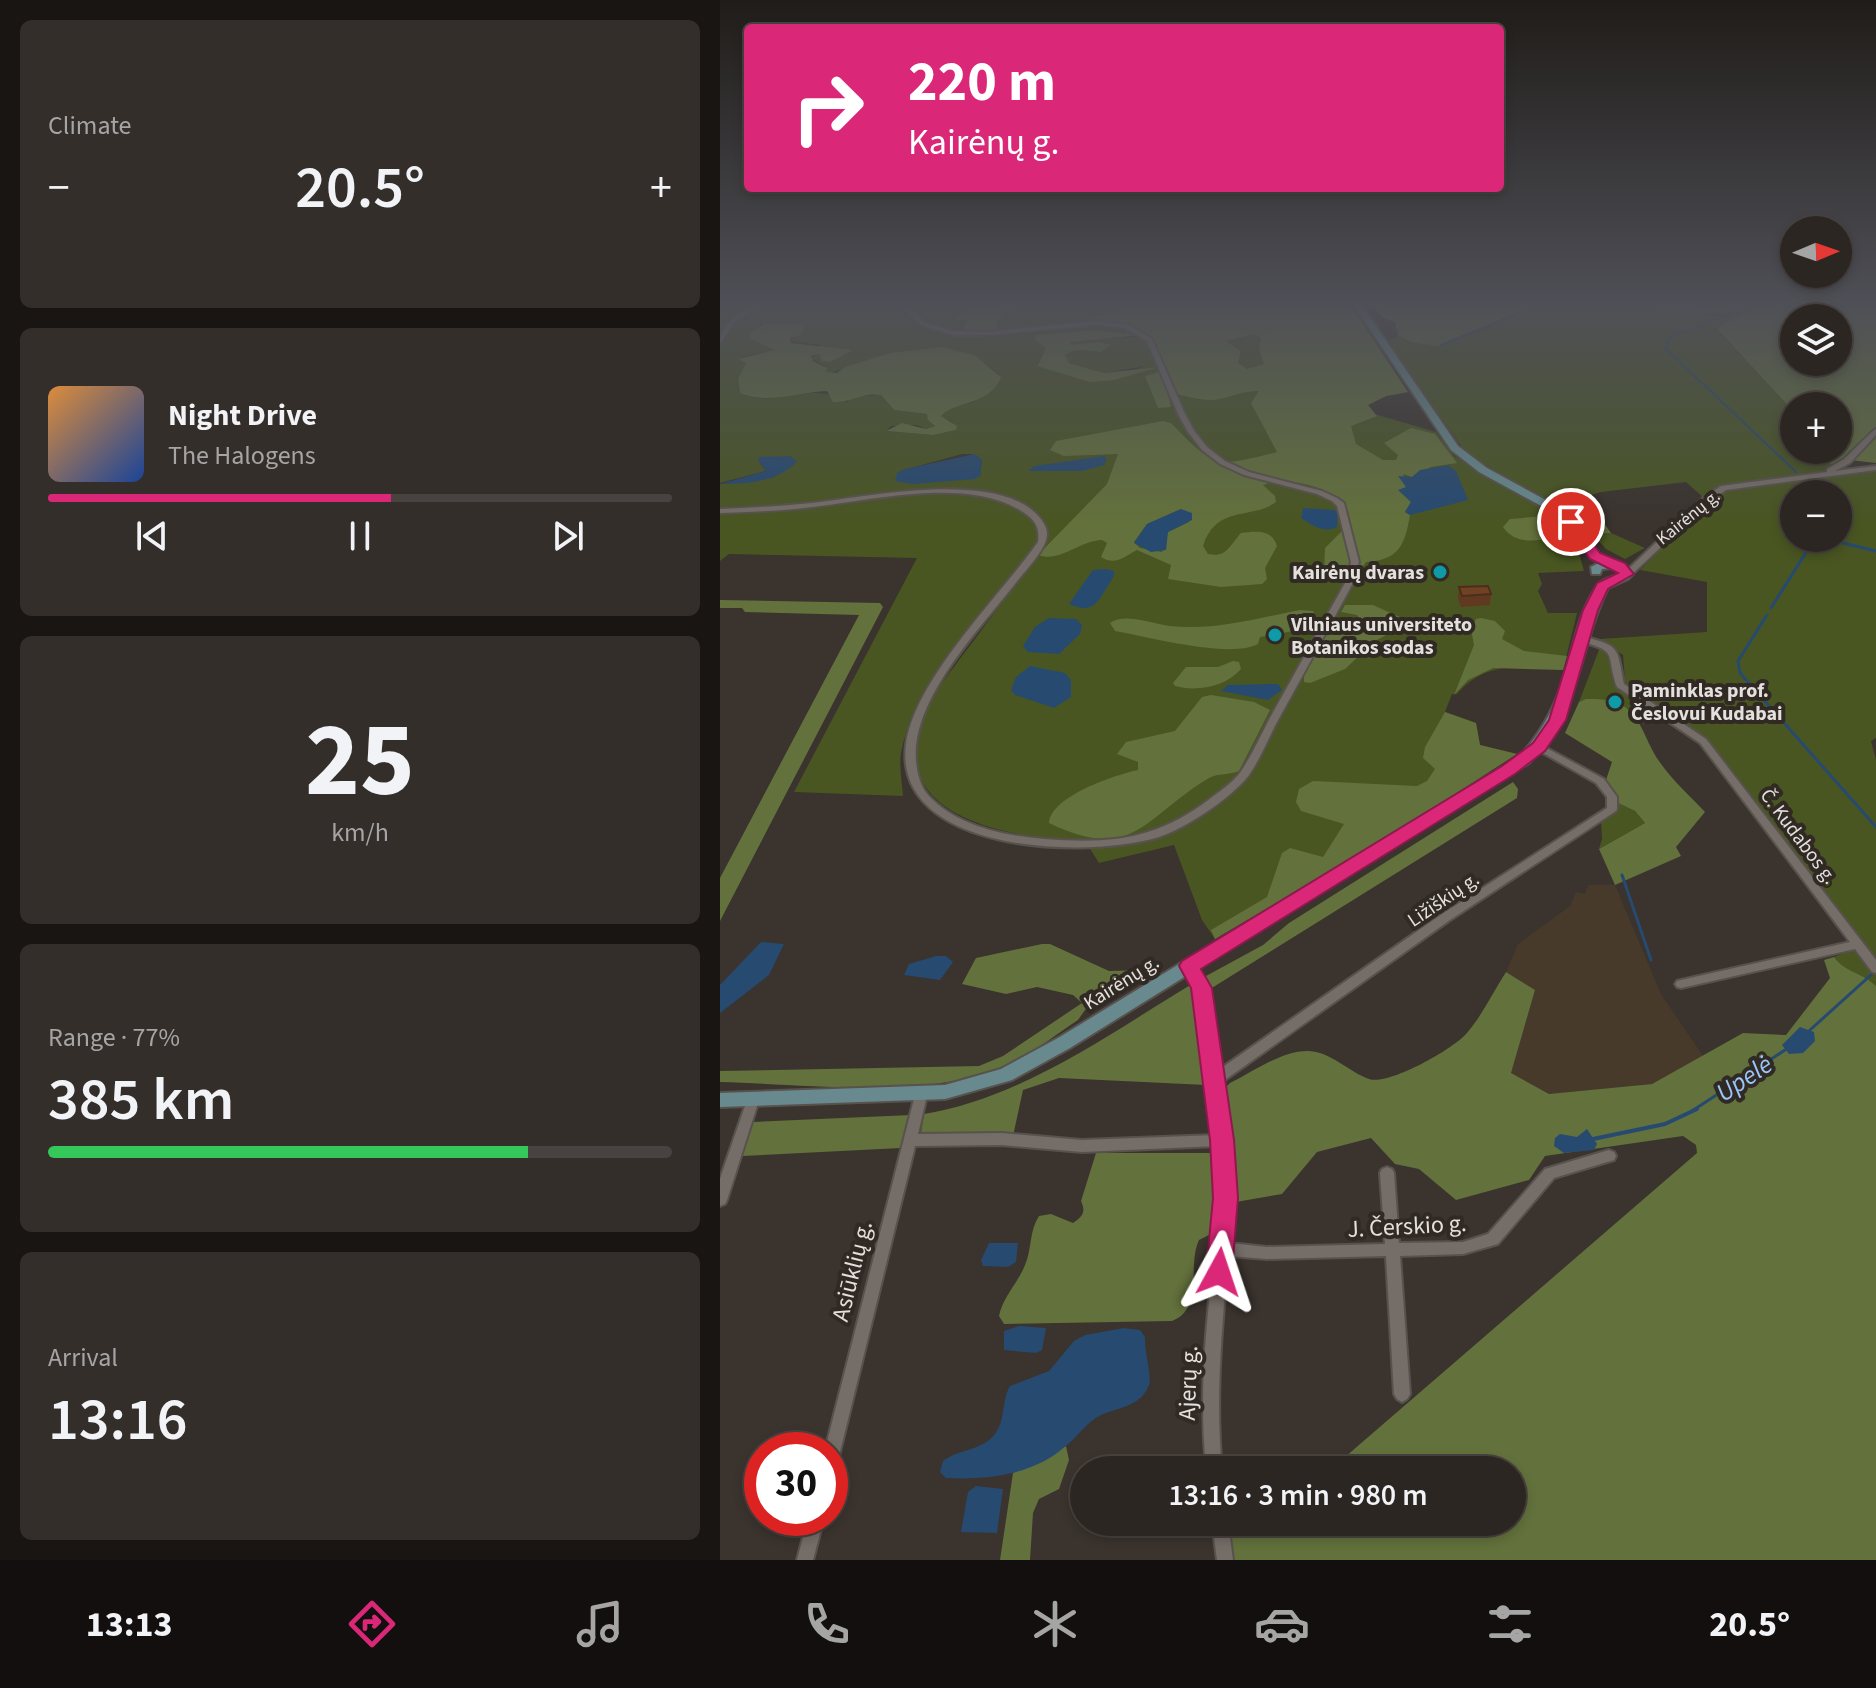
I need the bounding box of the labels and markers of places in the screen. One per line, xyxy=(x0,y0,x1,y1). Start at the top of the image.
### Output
pin xyxy=(1537,488,1605,556)
place label: Kairėnų dvaras xyxy=(1292,559,1424,587)
marker: Kairėnų dvaras xyxy=(1431,563,1449,581)
place label: Vilniaus universiteto Botanikos sodas xyxy=(1290,611,1472,662)
marker: Vilniaus universiteto Botanikos sodas xyxy=(1266,626,1284,644)
place label: Paminklas prof. Česlovui Kudabai xyxy=(1631,677,1783,728)
marker: Paminklas prof. Česlovui Kudabai xyxy=(1606,693,1624,711)

